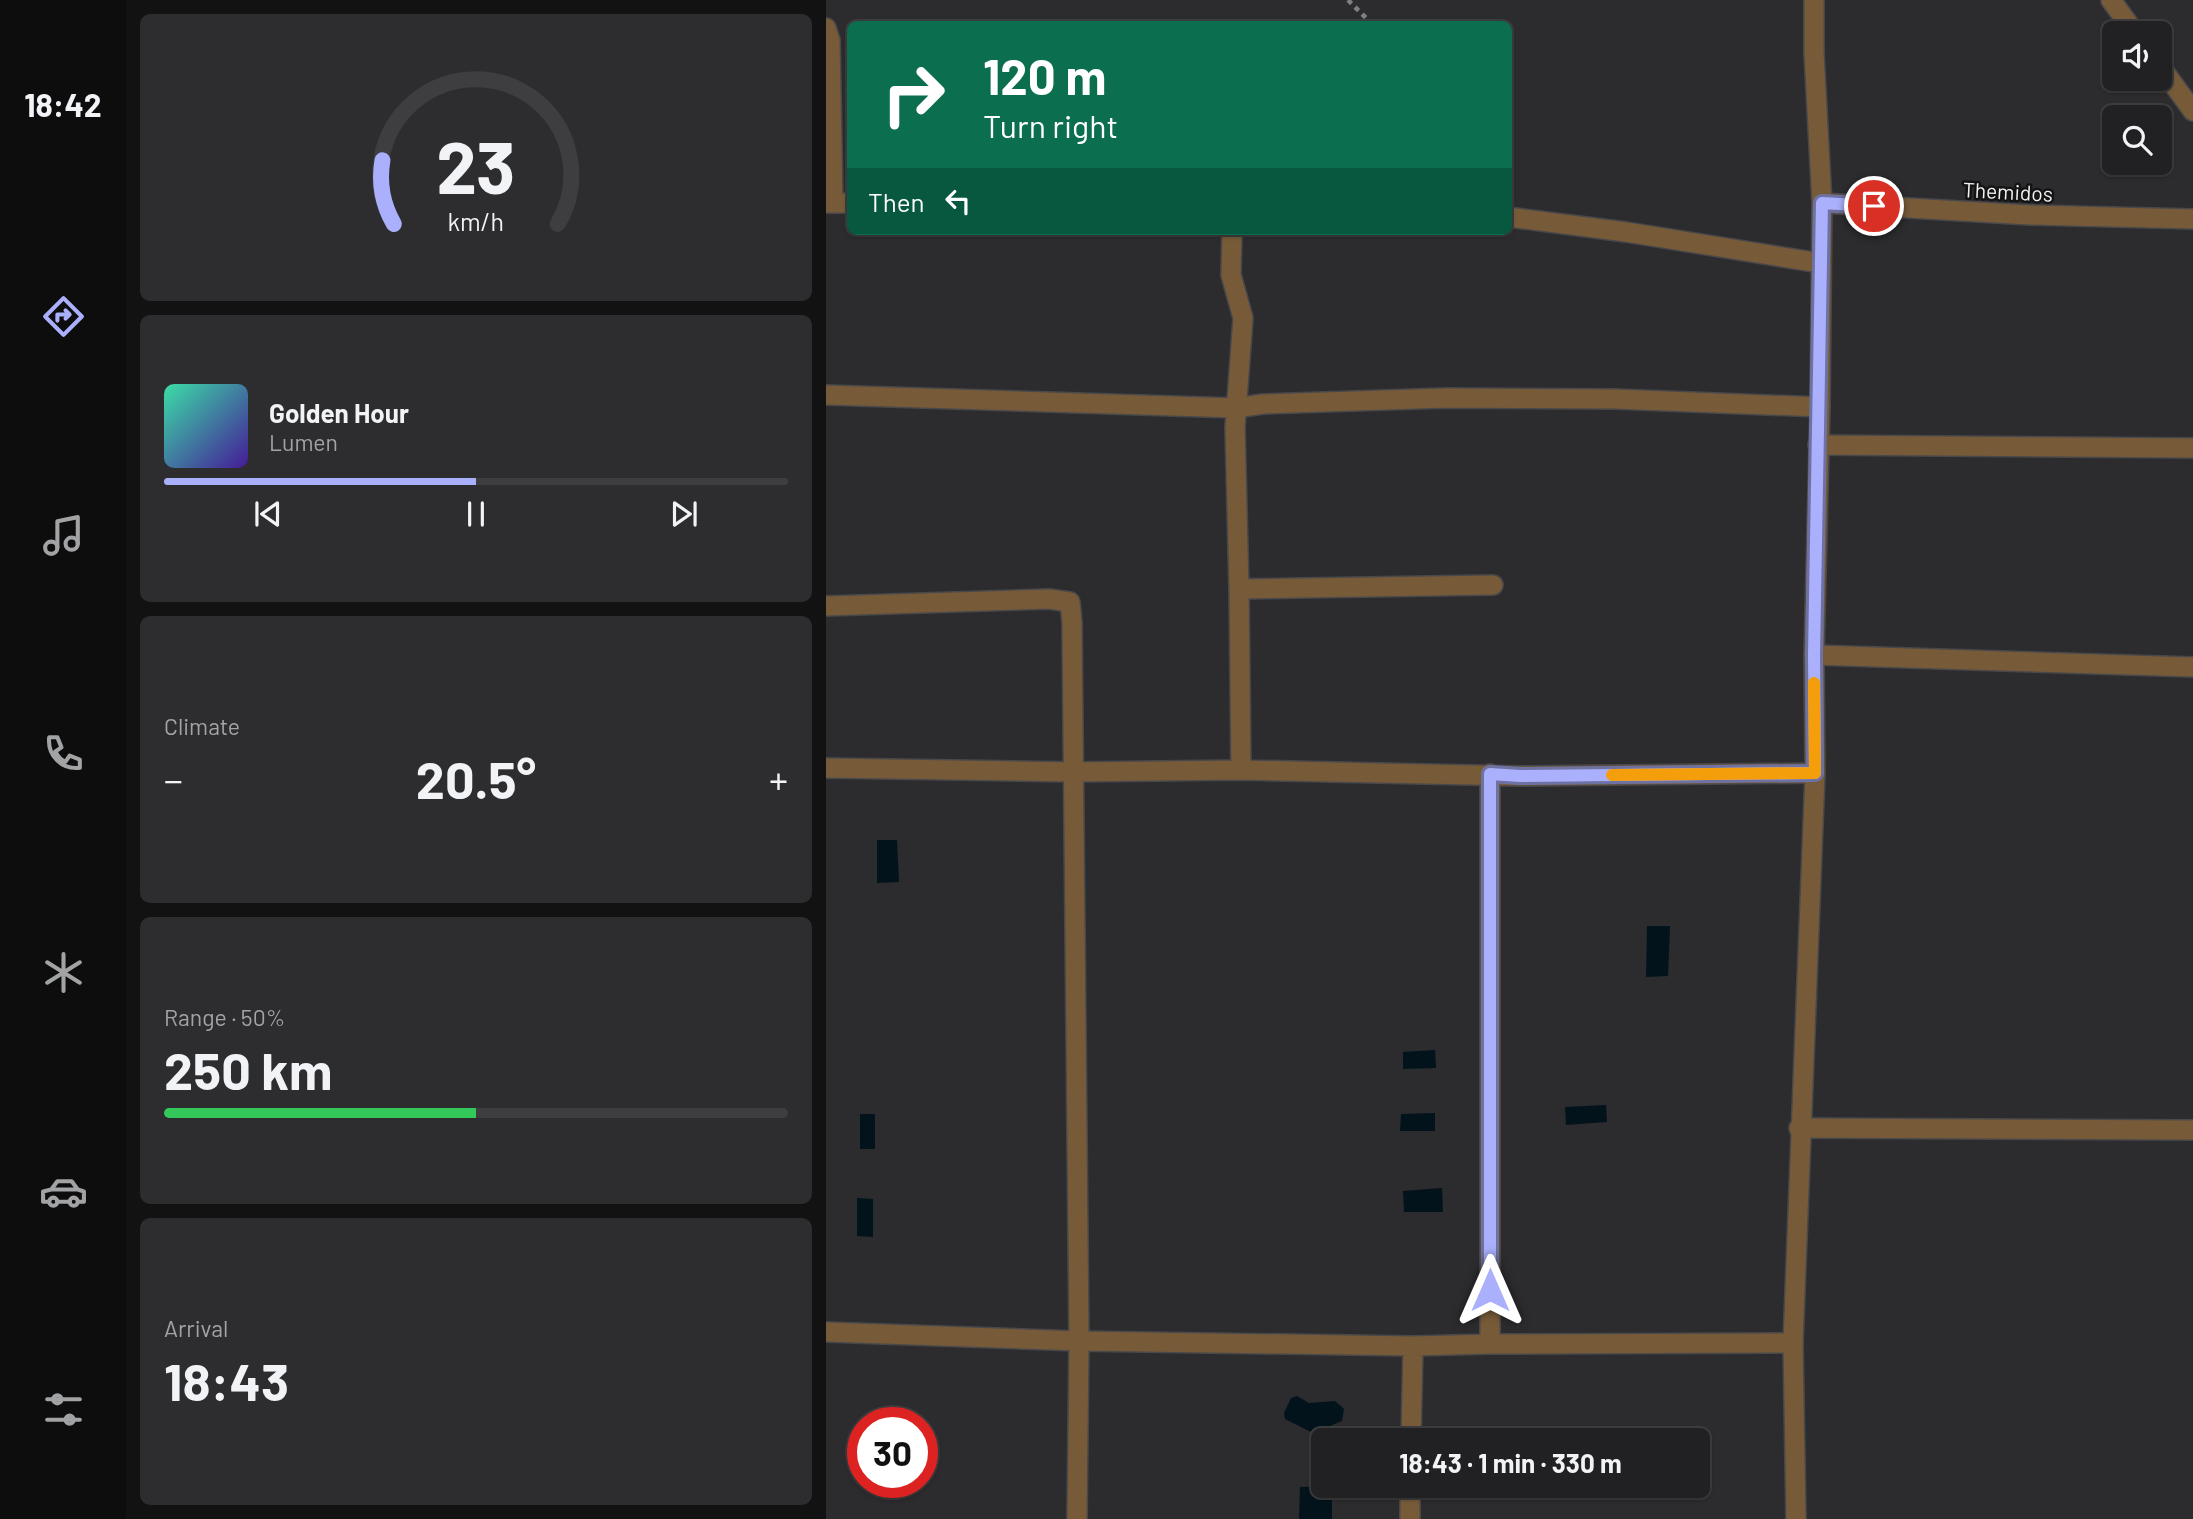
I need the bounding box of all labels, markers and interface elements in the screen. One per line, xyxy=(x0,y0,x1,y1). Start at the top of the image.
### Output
map controls xyxy=(2102,21,2172,175)
button: sound xyxy=(2102,21,2172,91)
text: 120 m xyxy=(983,46,1106,105)
icon: right xyxy=(868,49,959,140)
text: 18:42 xyxy=(24,85,102,123)
button: search xyxy=(2102,105,2172,175)
text: Turn right xyxy=(983,106,1118,144)
text: 23 xyxy=(436,121,516,209)
pin xyxy=(1844,176,1904,236)
street label: Themidos xyxy=(1962,176,2054,206)
icon: left xyxy=(939,182,977,220)
text: Then xyxy=(868,186,925,217)
icon: arrive xyxy=(1855,187,1893,225)
text: km/h xyxy=(448,205,504,235)
icon: directions xyxy=(39,292,88,341)
text: Golden Hour xyxy=(269,397,409,428)
text: Lumen xyxy=(269,428,338,456)
icon: previous xyxy=(249,495,287,533)
icon: pause xyxy=(457,495,495,533)
icon: next xyxy=(665,495,703,533)
icon: music xyxy=(39,511,88,560)
text: Climate xyxy=(164,712,240,740)
icon: phone xyxy=(39,729,88,778)
text: 20.5° xyxy=(416,747,536,809)
text: − xyxy=(164,756,183,802)
text: + xyxy=(769,756,788,802)
icon: climate xyxy=(39,948,88,997)
text: Range · 50% xyxy=(164,1003,285,1031)
text: 250 km xyxy=(164,1038,332,1100)
icon: car xyxy=(39,1167,88,1216)
position arrow xyxy=(1453,1253,1527,1327)
text: Arrival xyxy=(164,1314,228,1342)
text: 18:43 xyxy=(164,1349,289,1411)
icon: filters xyxy=(39,1385,88,1434)
speed limit sign: 30 xyxy=(847,1407,938,1498)
text: 18:43 · 1 min · 330 m xyxy=(1399,1447,1622,1478)

